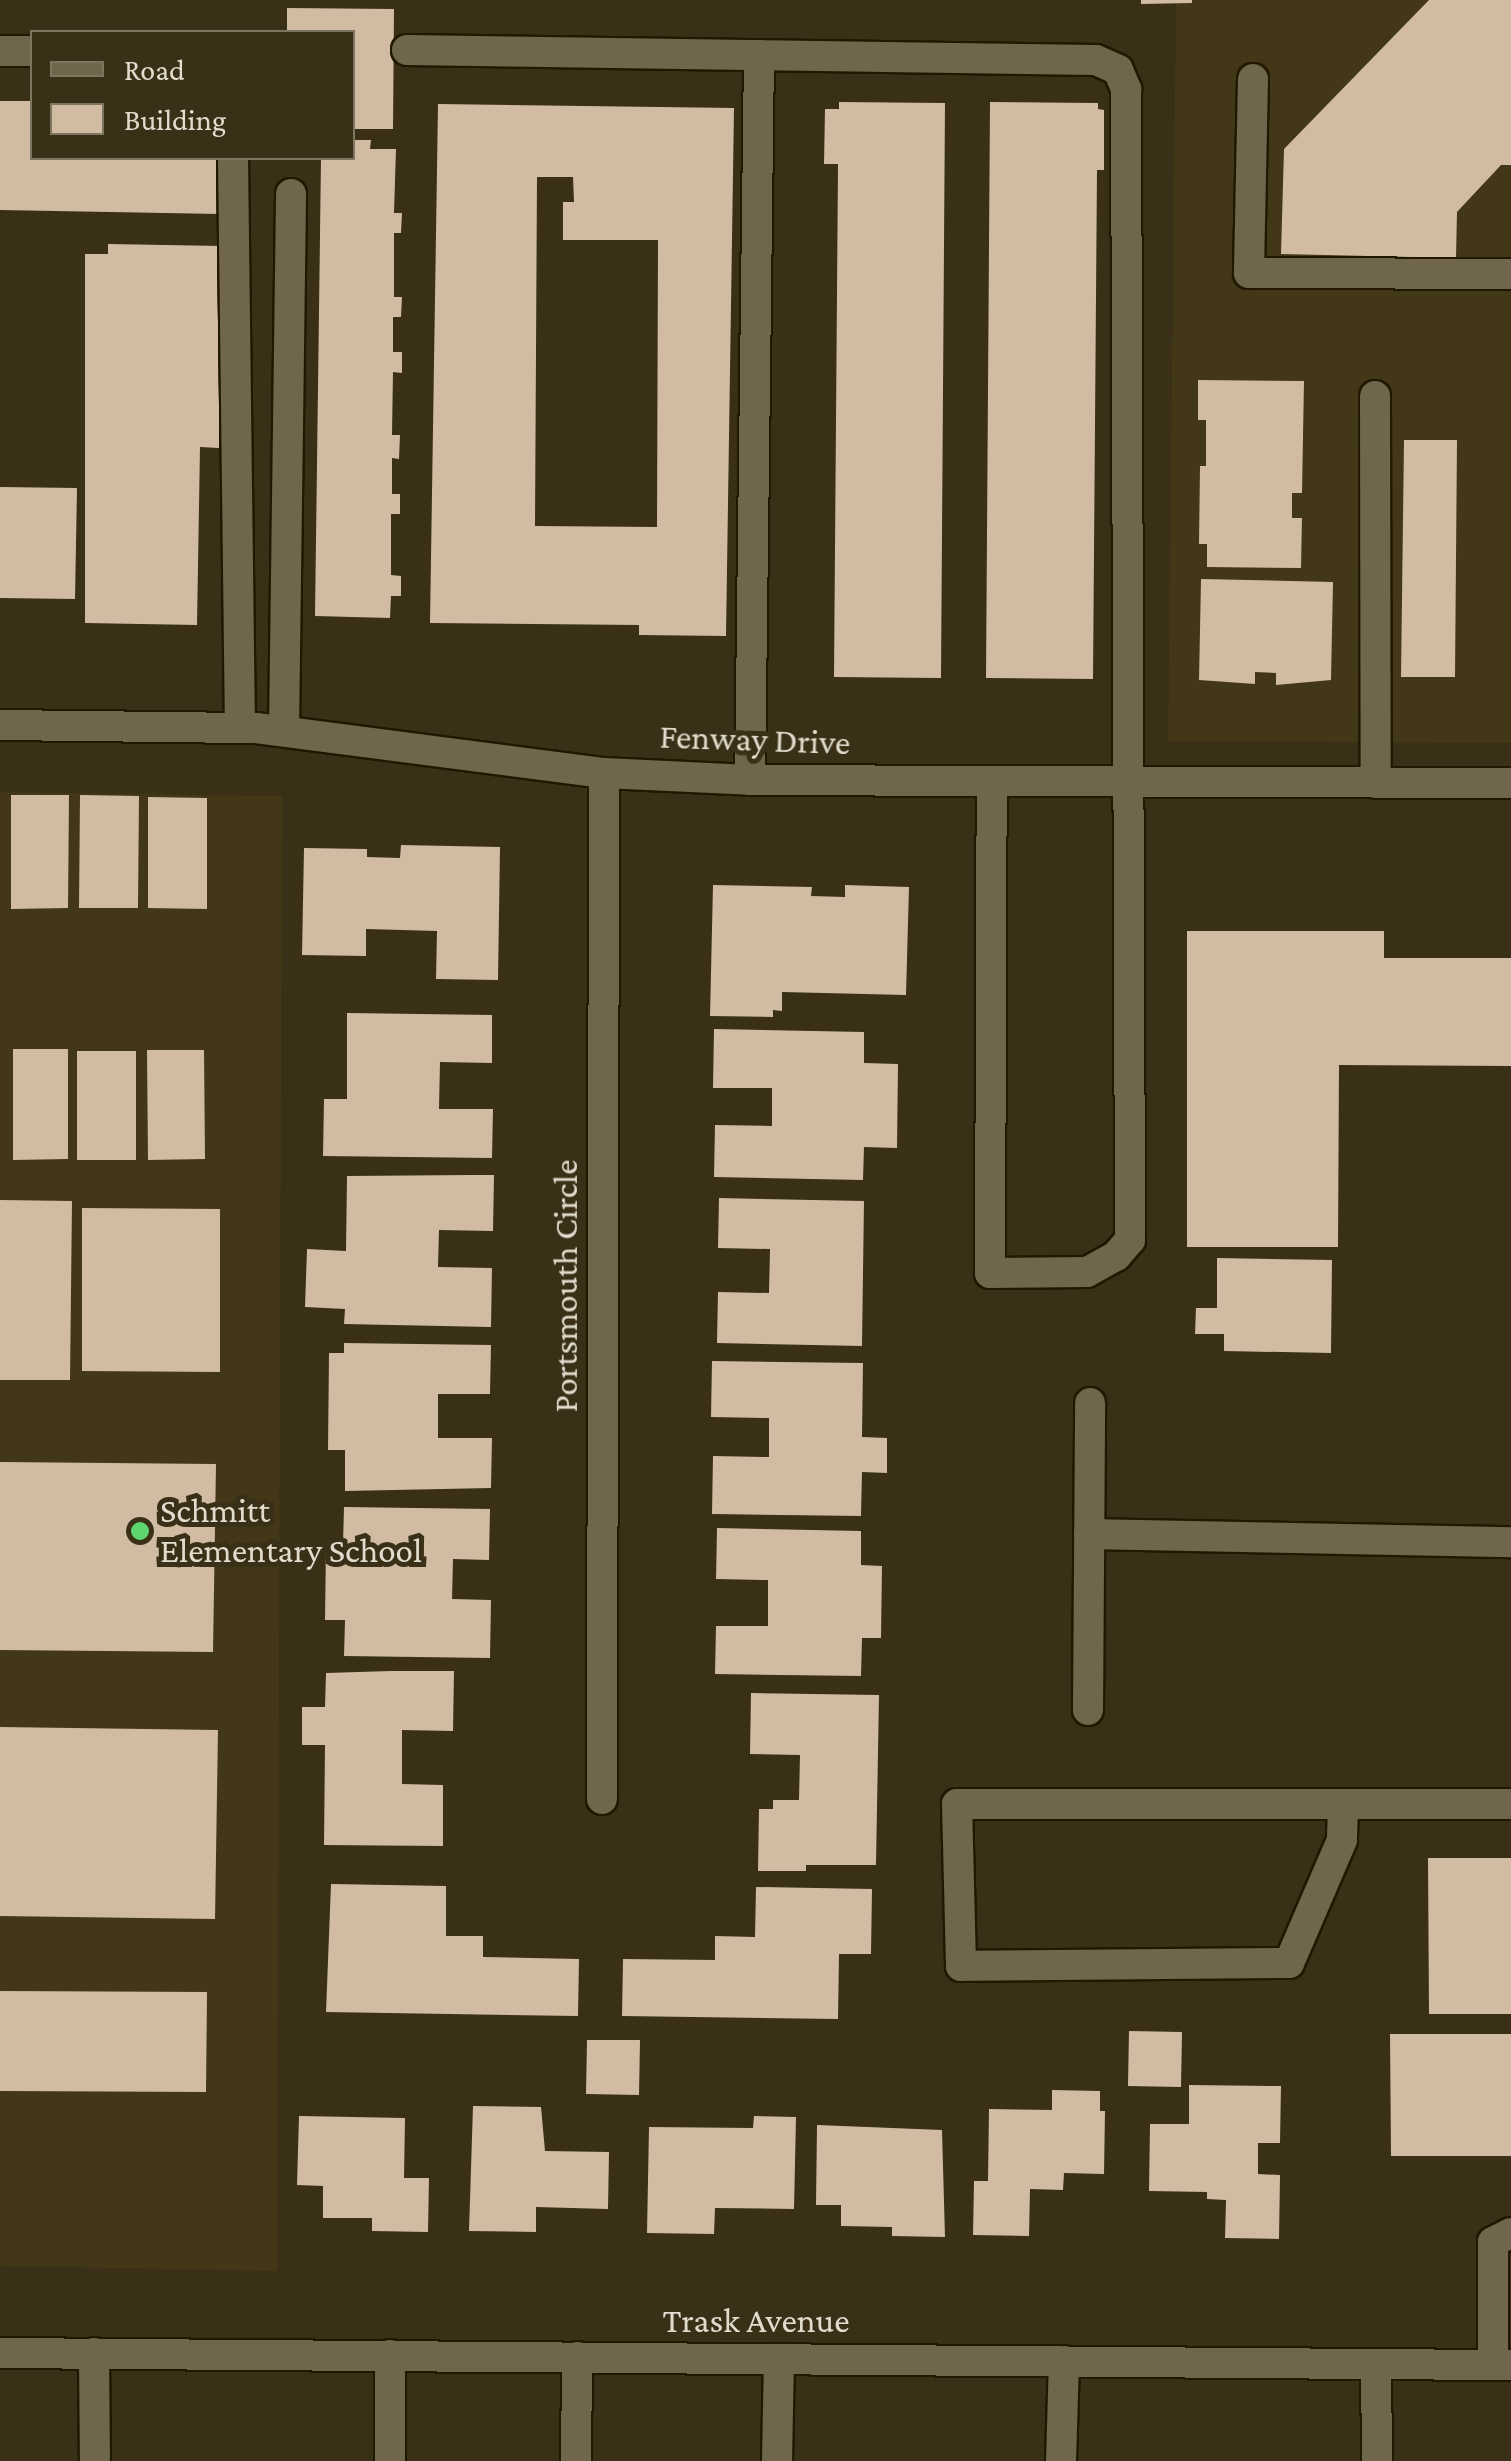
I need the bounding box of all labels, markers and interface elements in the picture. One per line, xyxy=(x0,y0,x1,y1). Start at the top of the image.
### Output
legend xyxy=(30,30,355,160)
text: Road xyxy=(124,53,185,86)
text: Building xyxy=(124,103,226,136)
street label: Fenway Drive xyxy=(659,716,851,764)
street label: Portsmouth Circle xyxy=(545,1159,587,1413)
place label: Schmitt Elementary School xyxy=(160,1490,422,1572)
marker: Schmitt Elementary School xyxy=(129,1520,151,1542)
street label: Trask Avenue xyxy=(662,2300,850,2342)

